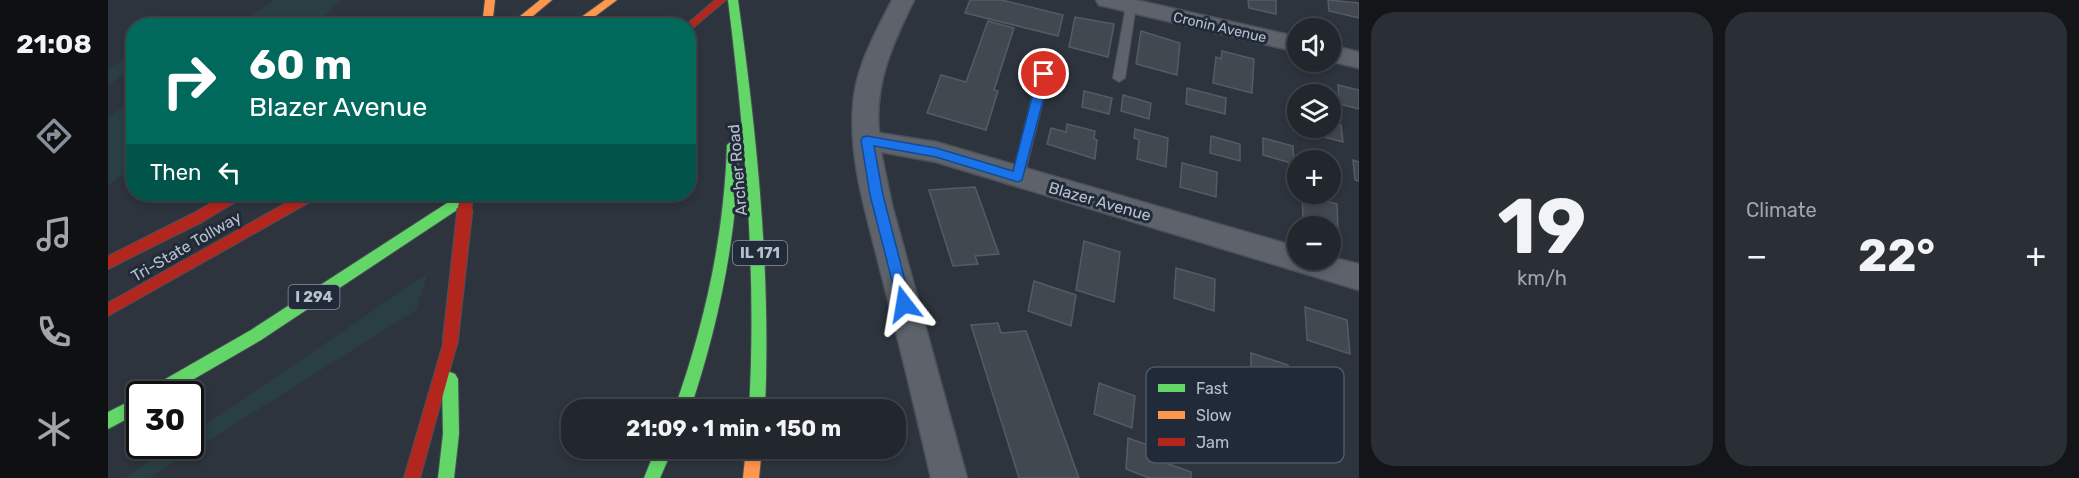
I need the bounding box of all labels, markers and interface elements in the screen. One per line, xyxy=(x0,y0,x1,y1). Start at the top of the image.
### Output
street label: Cronin Avenue xyxy=(1172,9,1268,46)
map controls xyxy=(1287,18,1341,270)
button: sound xyxy=(1287,18,1341,72)
text: 21:08 xyxy=(16,28,92,60)
text: 60 m xyxy=(249,40,352,90)
icon: right xyxy=(150,42,228,120)
pin xyxy=(1018,48,1069,99)
icon: arrive xyxy=(1027,57,1060,90)
button: layers xyxy=(1287,84,1341,138)
text: Blazer Avenue xyxy=(249,91,427,123)
icon: directions xyxy=(33,115,75,157)
street label: Archer Road xyxy=(724,123,751,216)
button: + xyxy=(1287,150,1341,204)
icon: left xyxy=(213,156,246,189)
text: Then xyxy=(150,159,201,186)
street label: Blazer Avenue xyxy=(1046,178,1153,225)
text: 19 xyxy=(1498,180,1586,273)
text: Climate xyxy=(1746,198,1817,222)
street label: Tri-State Tollway xyxy=(128,207,245,286)
icon: music xyxy=(33,213,75,255)
button: − xyxy=(1287,216,1341,270)
text: 22° xyxy=(1858,229,1935,282)
text: − xyxy=(1746,236,1767,275)
text: + xyxy=(2025,236,2046,275)
road number: IL 171 xyxy=(733,241,787,265)
text: km/h xyxy=(1517,266,1567,290)
position arrow xyxy=(872,272,936,336)
road number: I 294 xyxy=(288,285,340,309)
icon: phone xyxy=(33,311,75,353)
legend xyxy=(1146,367,1344,463)
text: Fast xyxy=(1196,379,1228,398)
speed limit sign: 30 xyxy=(126,381,204,459)
text: Slow xyxy=(1196,406,1232,425)
icon: climate xyxy=(33,408,75,450)
text: 21:09 · 1 min · 150 m xyxy=(626,415,841,442)
text: Jam xyxy=(1196,433,1229,452)

